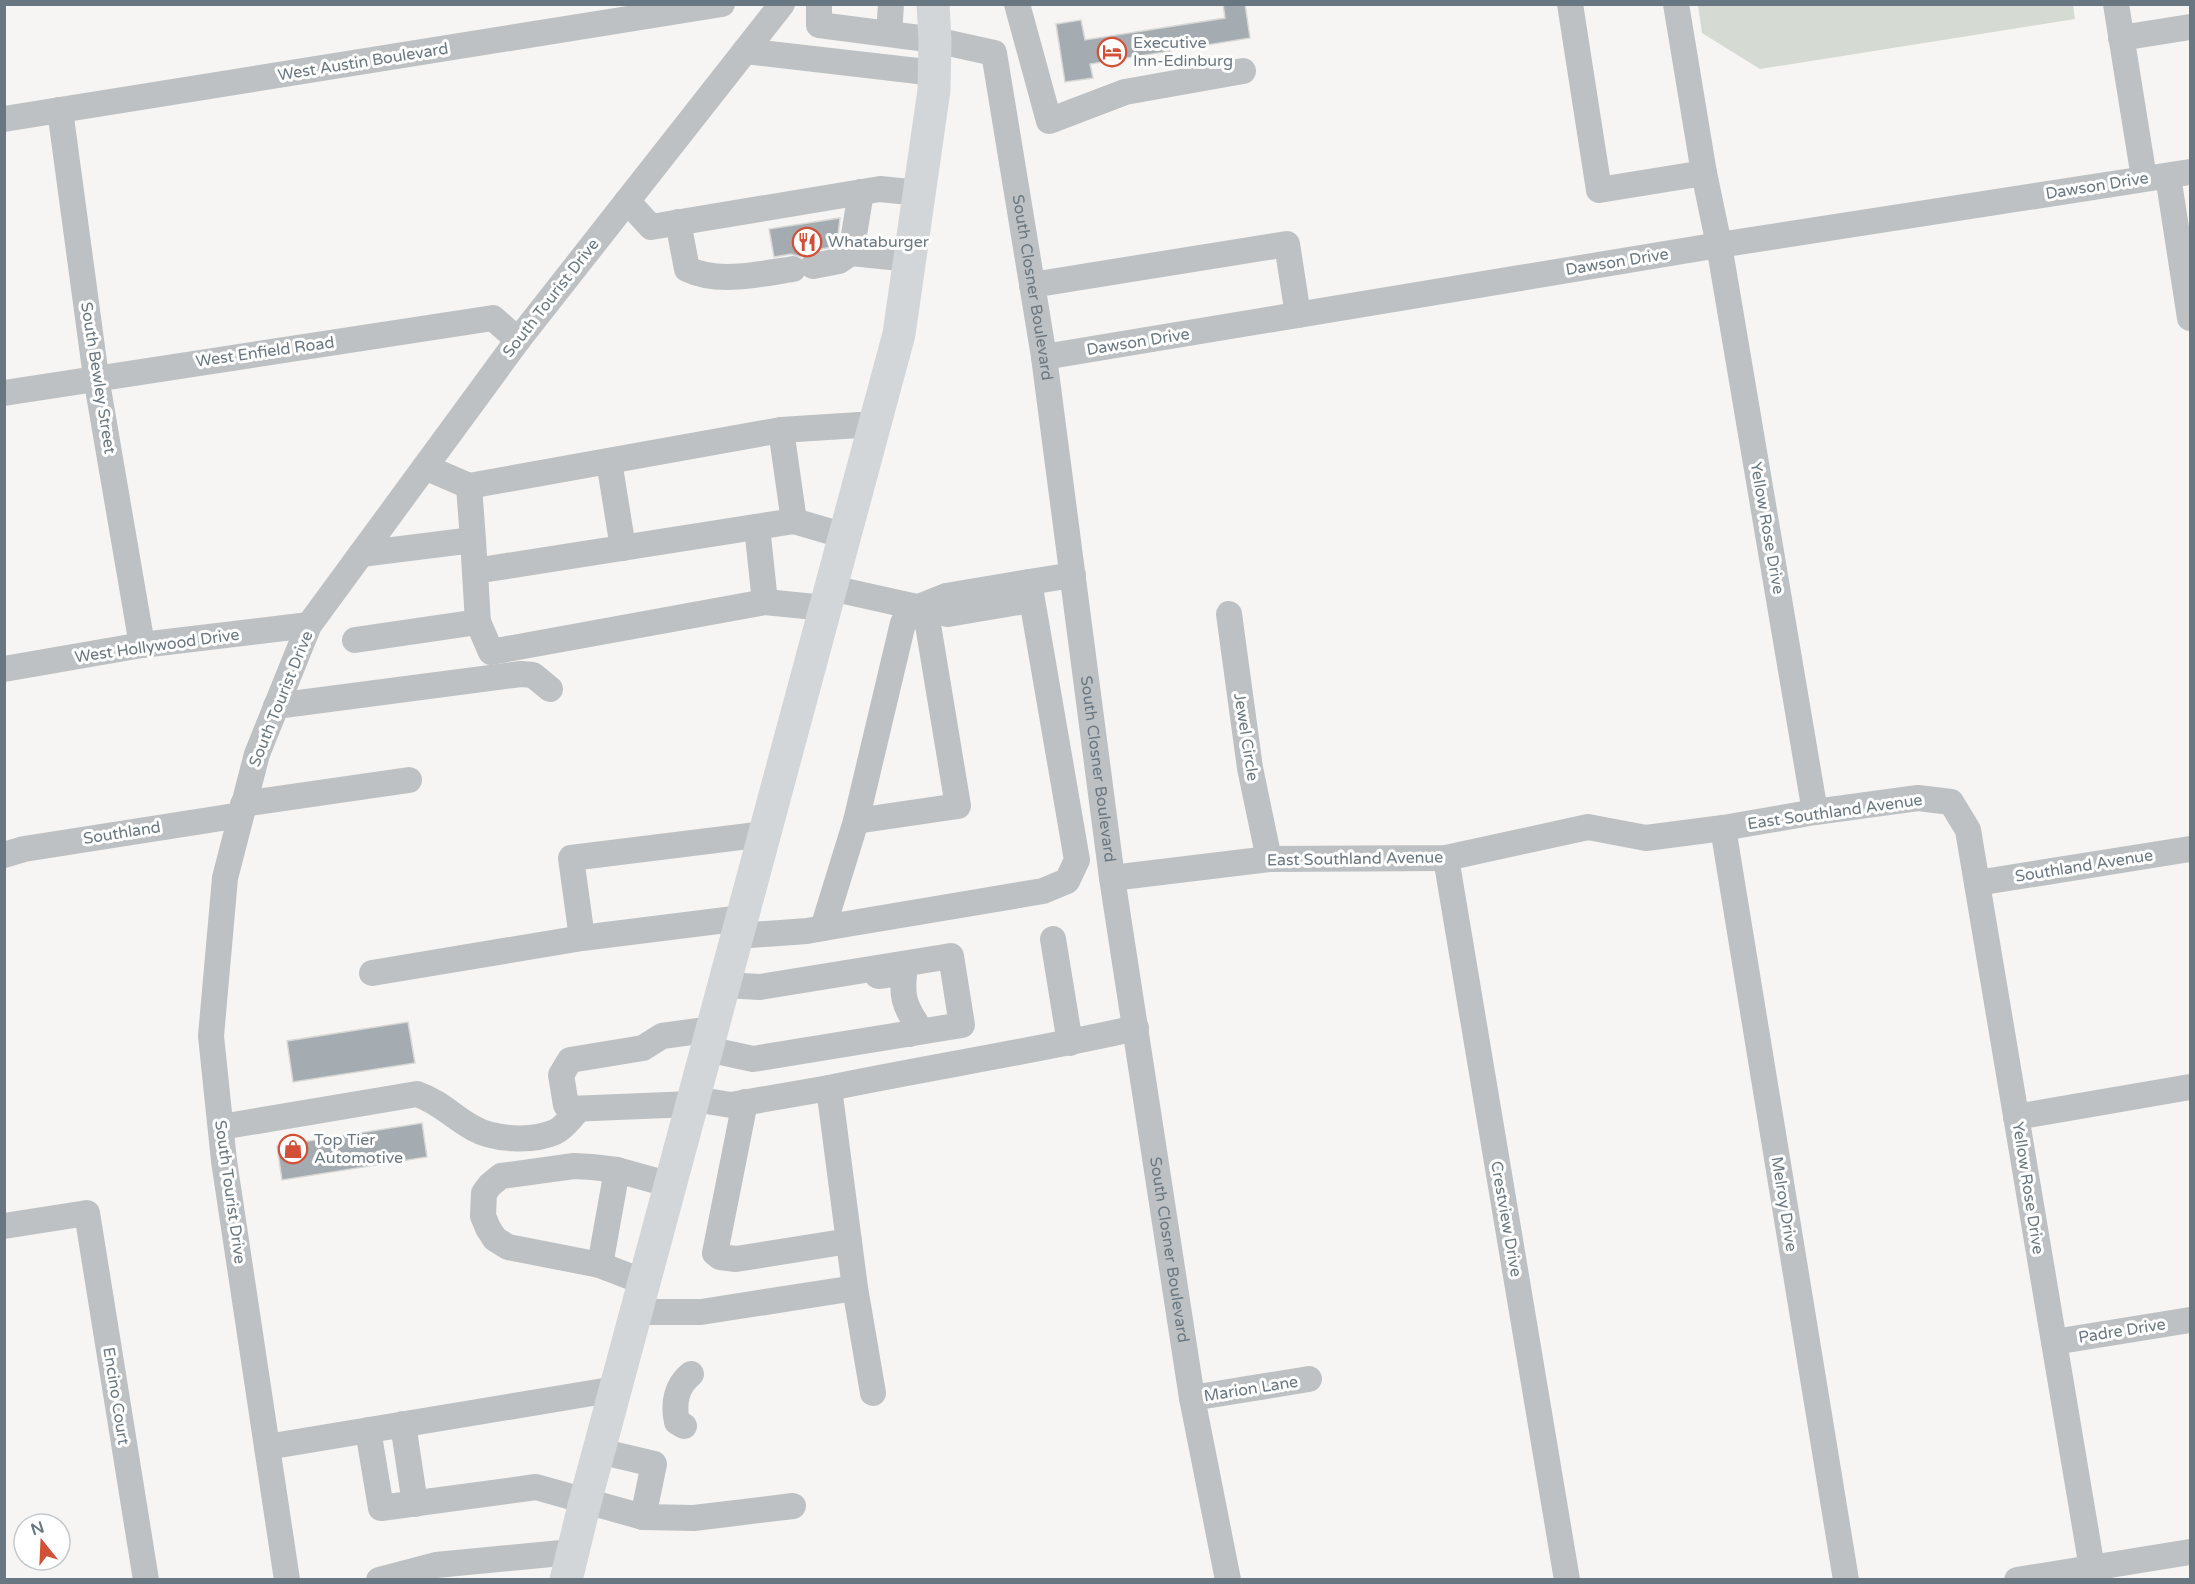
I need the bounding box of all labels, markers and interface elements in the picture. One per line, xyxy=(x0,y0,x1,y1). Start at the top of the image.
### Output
place label: Executive Inn-Edinburg xyxy=(1133,33,1233,71)
hotel icon: Executive Inn-Edinburg xyxy=(1096,36,1128,68)
street label: West Austin Boulevard xyxy=(276,39,450,85)
street label: Dawson Drive xyxy=(2044,168,2150,204)
street label: South Closner Boulevard xyxy=(1007,193,1057,382)
restaurant icon: Whataburger xyxy=(791,226,823,258)
place label: Whataburger xyxy=(828,232,930,252)
street label: South Tourist Drive xyxy=(498,235,604,361)
street label: Dawson Drive xyxy=(1564,244,1670,280)
street label: South Bewley Street xyxy=(76,301,120,455)
street label: Dawson Drive xyxy=(1085,324,1191,360)
street label: West Enfield Road xyxy=(194,332,336,372)
street label: Yellow Rose Drive xyxy=(1746,460,1788,596)
street label: West Hollywood Drive xyxy=(73,625,241,667)
street label: South Tourist Drive xyxy=(245,628,317,770)
street label: South Closner Boulevard xyxy=(1076,675,1120,863)
street label: Jewel Circle xyxy=(1229,692,1263,782)
street label: East Southland Avenue xyxy=(1746,790,1924,834)
street label: Southland xyxy=(82,817,162,849)
street label: Southland Avenue xyxy=(2014,845,2154,887)
street label: East Southland Avenue xyxy=(1267,847,1443,871)
street label: South Tourist Drive xyxy=(210,1119,250,1265)
street label: Yellow Rose Drive xyxy=(2008,1120,2048,1256)
place label: Top Tier Automotive xyxy=(314,1130,403,1168)
shop icon: Top Tier Automotive xyxy=(277,1133,309,1165)
street label: South Closner Boulevard xyxy=(1145,1155,1193,1344)
street label: Melroy Drive xyxy=(1767,1155,1801,1253)
street label: Crestview Drive xyxy=(1486,1160,1526,1278)
street label: Padre Drive xyxy=(2077,1314,2167,1348)
street label: Encino Court xyxy=(98,1346,134,1446)
street label: Marion Lane xyxy=(1202,1372,1300,1406)
north arrow xyxy=(12,1512,72,1572)
text: N xyxy=(28,1517,47,1540)

